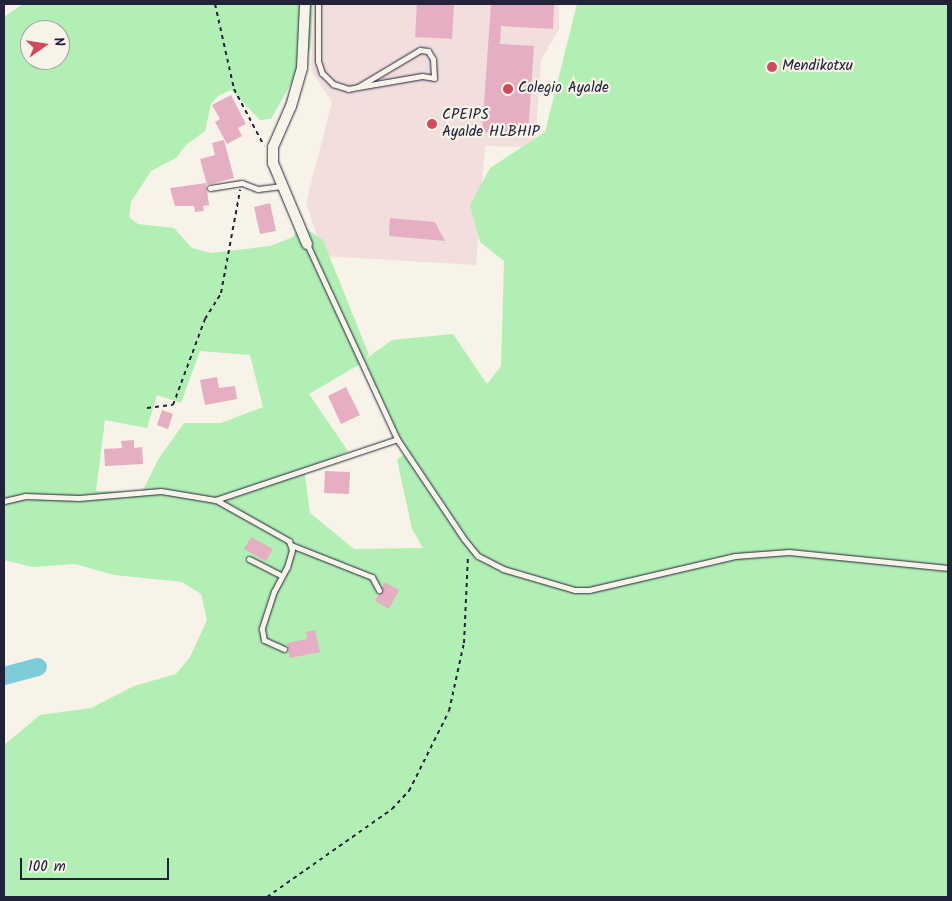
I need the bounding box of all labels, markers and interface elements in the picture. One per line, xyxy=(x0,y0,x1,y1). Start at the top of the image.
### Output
north arrow xyxy=(20,20,70,70)
text: N xyxy=(47,35,70,49)
place label: Mendikotxu xyxy=(782,58,853,76)
marker: Mendikotxu xyxy=(766,61,778,73)
place label: Colegio Ayalde xyxy=(518,80,609,98)
marker: Colegio Ayalde xyxy=(502,83,514,95)
place label: CPEIPS Ayalde HLBHIP xyxy=(442,106,540,141)
marker: CPEIPS Ayalde HLBHIP xyxy=(426,118,438,130)
scale bar xyxy=(22,848,171,880)
text: 100 m xyxy=(28,855,66,879)

